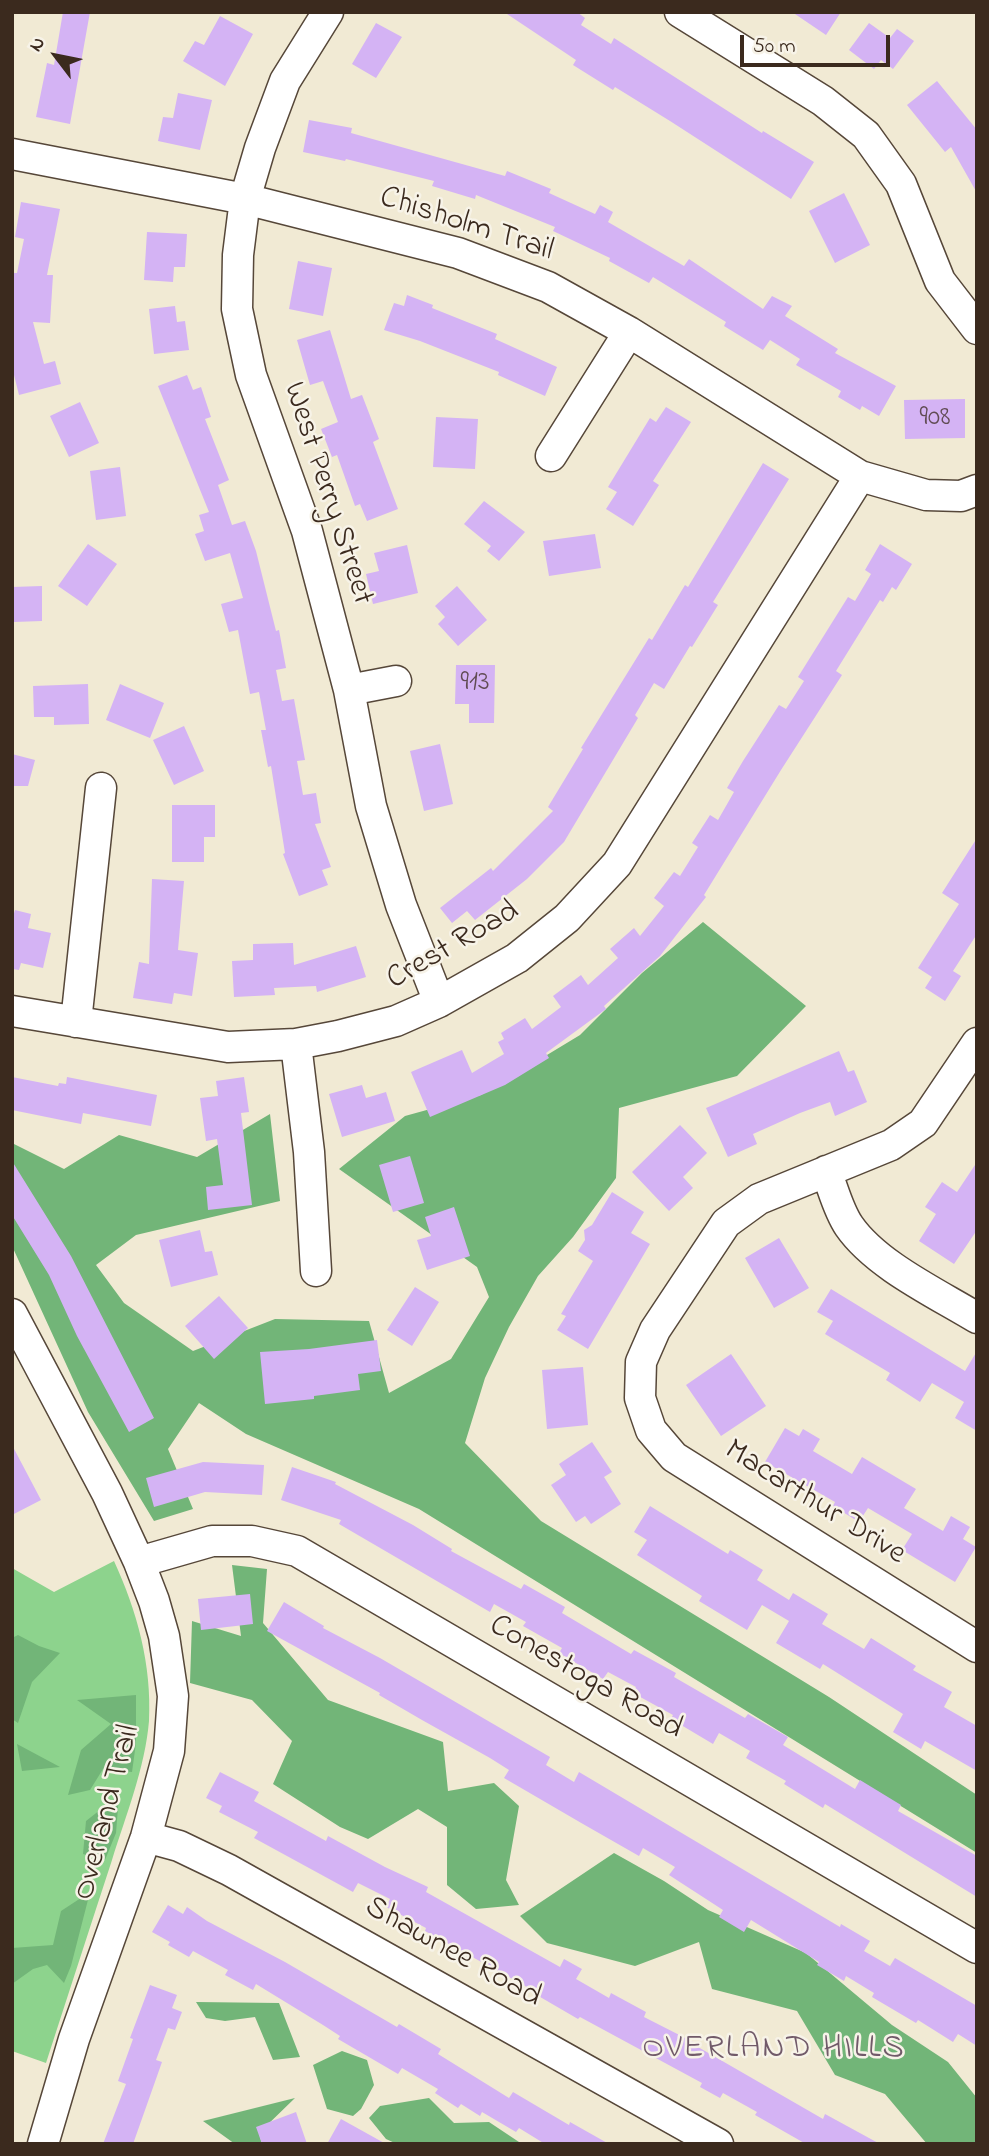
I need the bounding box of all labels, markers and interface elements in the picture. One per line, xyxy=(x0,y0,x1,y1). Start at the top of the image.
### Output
north arrow xyxy=(21,21,91,91)
scale bar xyxy=(744,21,894,65)
text: N xyxy=(23,32,53,57)
text: 50 m xyxy=(753,32,796,62)
street label: Chisholm Trail xyxy=(374,180,558,272)
street label: West Perry Street xyxy=(272,378,380,610)
house number: 908 xyxy=(919,402,951,436)
house number: 913 xyxy=(461,667,489,701)
street label: Crest Road xyxy=(381,894,527,1000)
street label: Macarthur Drive xyxy=(716,1433,912,1575)
street label: Conestoga Road xyxy=(481,1608,689,1750)
street label: Overland Trail xyxy=(67,1721,151,1905)
street label: Shawnee Road xyxy=(357,1890,547,2018)
district label: OVERLAND HILLS xyxy=(644,2031,904,2071)

